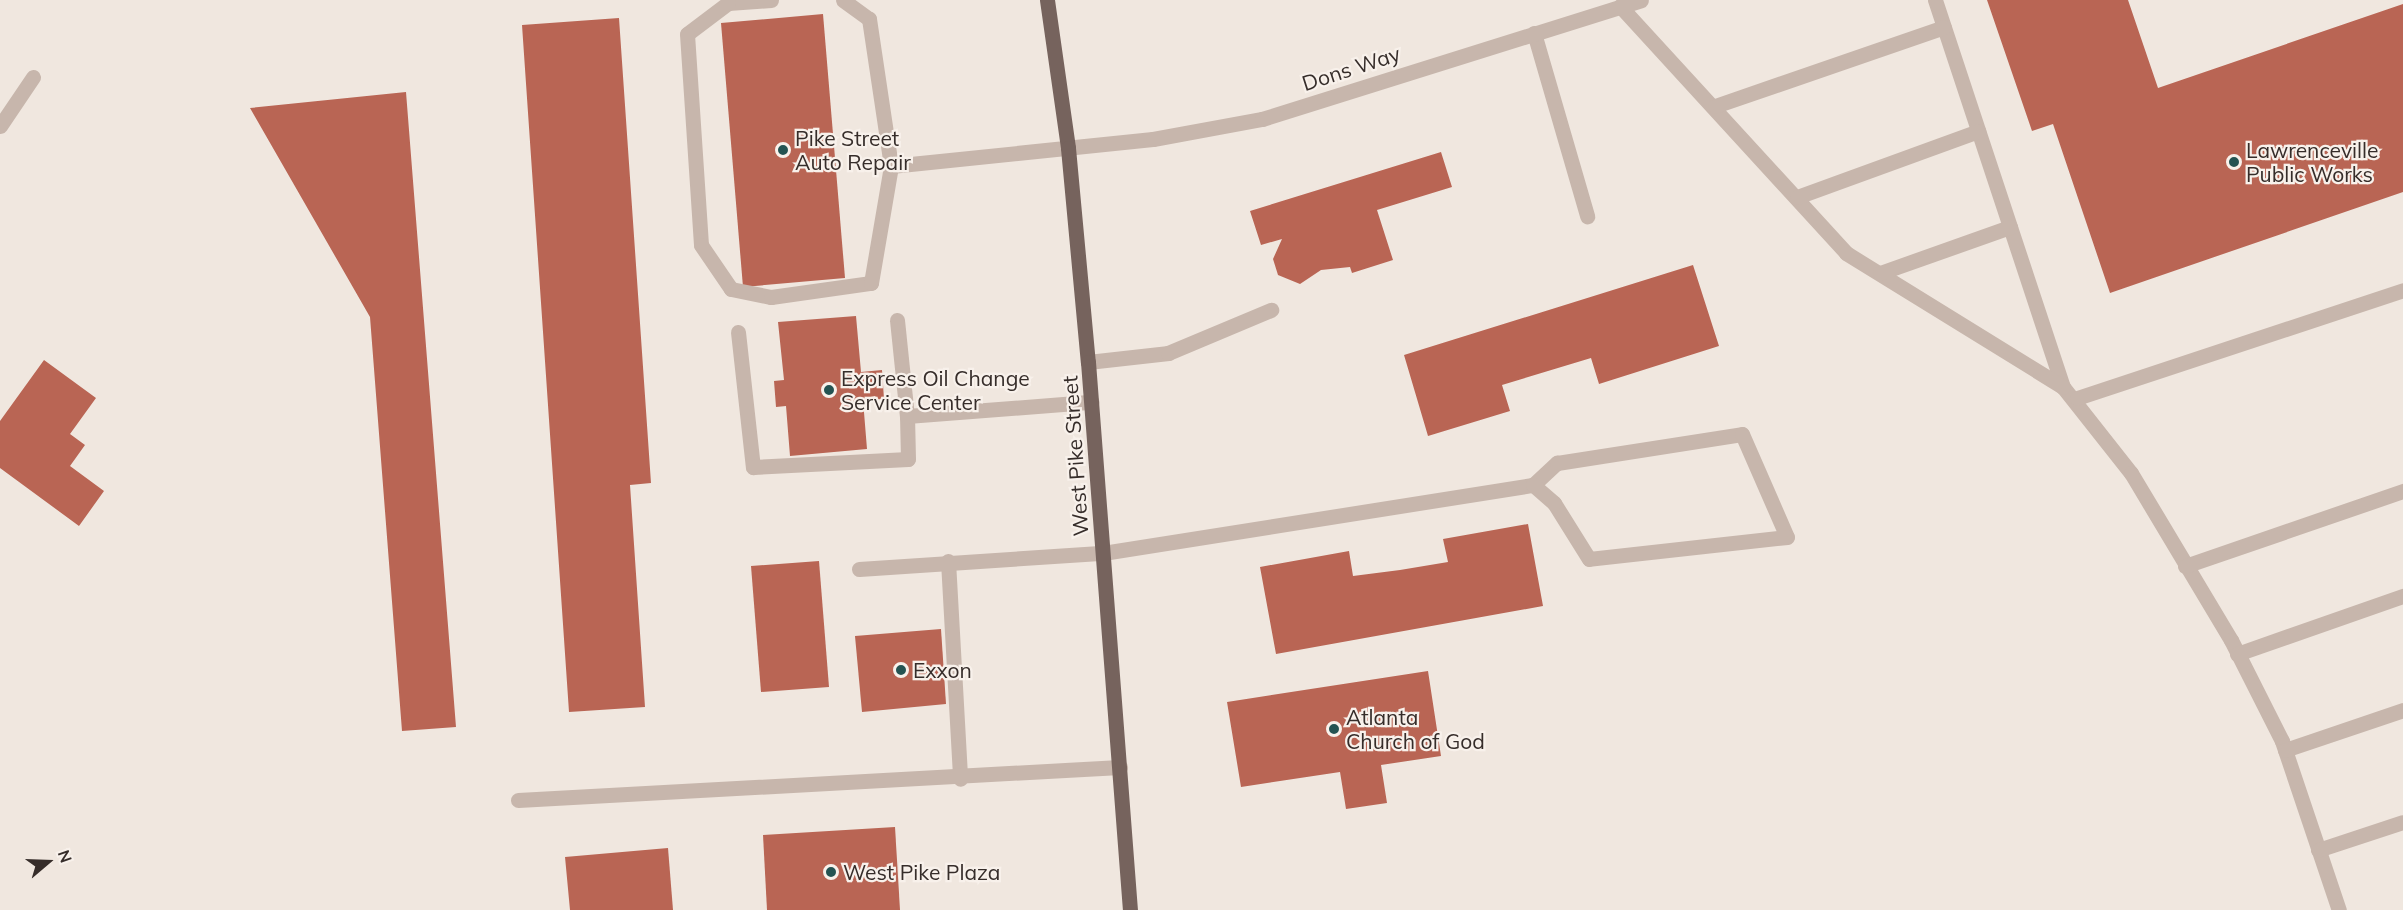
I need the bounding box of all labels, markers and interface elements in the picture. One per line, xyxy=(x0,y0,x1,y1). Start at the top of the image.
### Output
street label: Dons Way xyxy=(1299,40,1403,96)
place label: Pike Street Auto Repair xyxy=(795,125,911,175)
place label: Lawrenceville Public Works xyxy=(2246,137,2378,187)
marker: Pike Street Auto Repair xyxy=(776,143,790,157)
marker: Lawrenceville Public Works xyxy=(2227,155,2241,169)
place label: Express Oil Change Service Center xyxy=(841,365,1030,415)
street label: West Pike Street xyxy=(1057,375,1093,537)
marker: Express Oil Change Service Center xyxy=(822,383,836,397)
place label: Exxon xyxy=(913,657,972,683)
marker: Exxon xyxy=(894,663,908,677)
place label: Atlanta Church of God xyxy=(1346,704,1485,754)
marker: Atlanta Church of God xyxy=(1327,722,1341,736)
north arrow xyxy=(18,832,78,892)
text: N xyxy=(54,847,76,865)
place label: West Pike Plaza xyxy=(843,859,1000,885)
marker: West Pike Plaza xyxy=(824,865,838,879)

